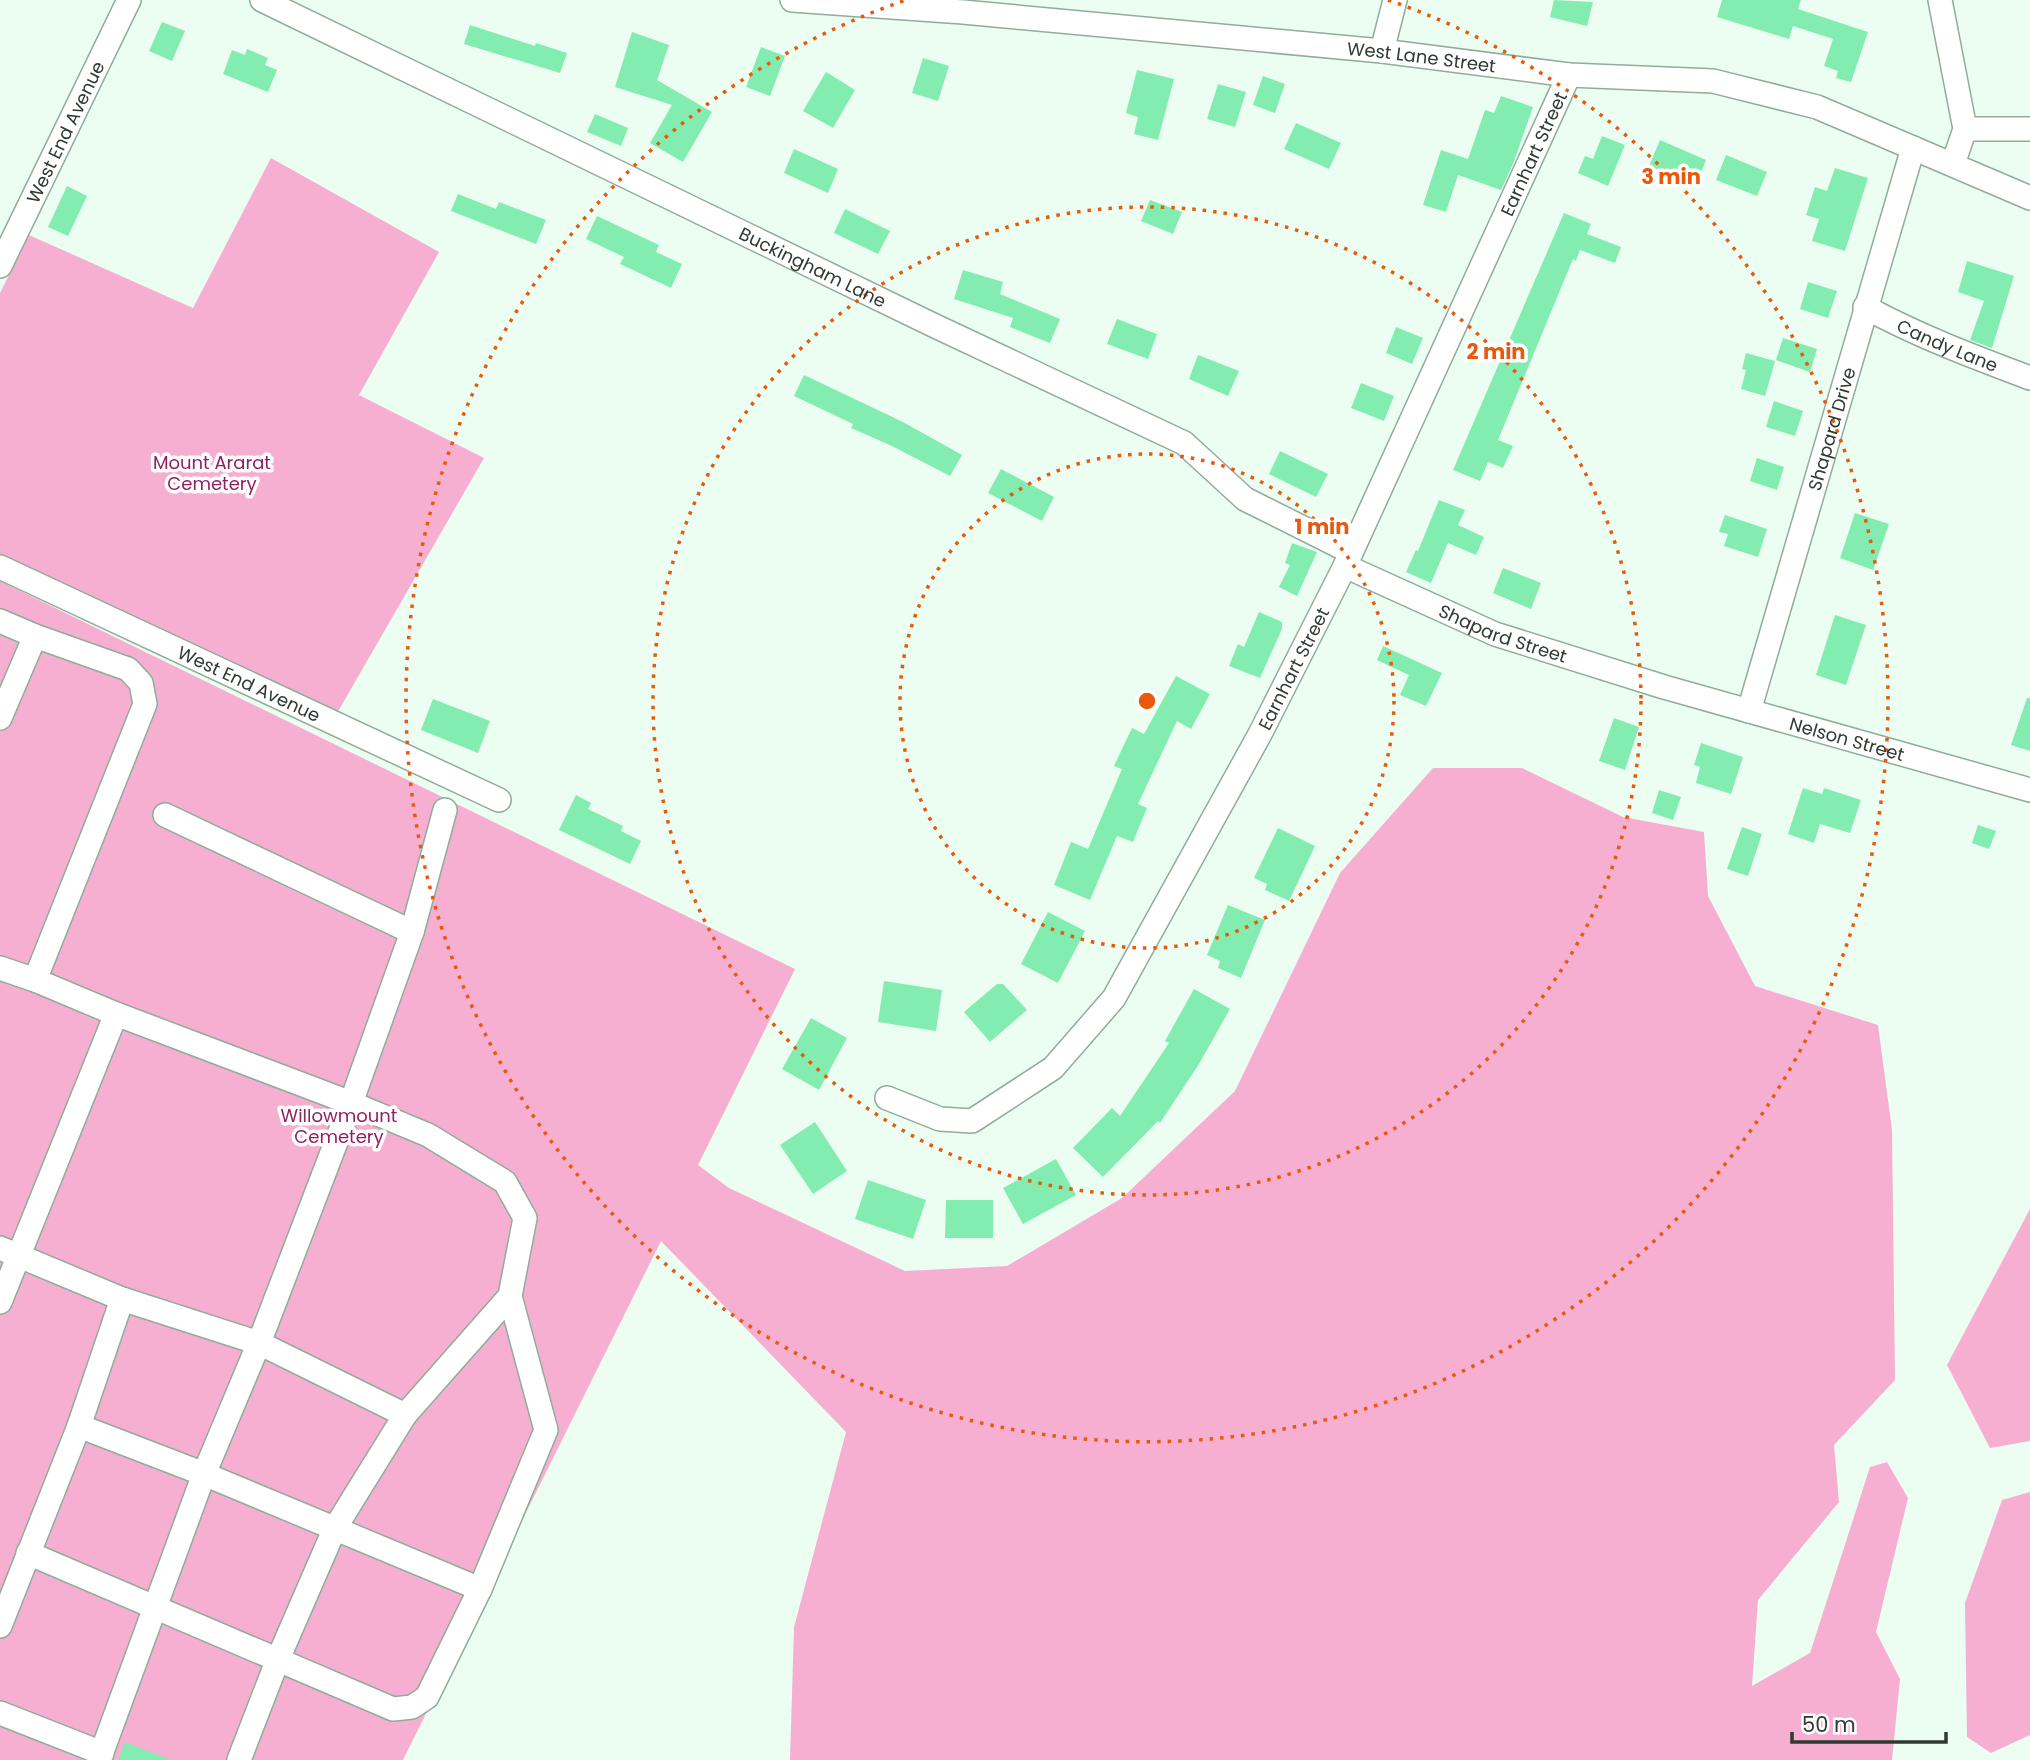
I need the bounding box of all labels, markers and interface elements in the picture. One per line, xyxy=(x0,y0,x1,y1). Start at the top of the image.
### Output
street label: West Lane Street xyxy=(1346,35,1497,78)
street label: West End Avenue xyxy=(20,57,110,207)
street label: Earnhart Street xyxy=(1494,87,1572,220)
text: 3 min xyxy=(1641,162,1701,191)
street label: Buckingham Lane xyxy=(735,221,891,313)
street label: Candy Lane xyxy=(1893,313,2002,377)
text: 2 min xyxy=(1466,337,1526,366)
street label: Shapard Drive xyxy=(1801,364,1861,493)
park label: Mount Ararat Cemetery xyxy=(153,450,271,496)
text: 1 min xyxy=(1295,512,1349,541)
street label: Shapard Street xyxy=(1435,598,1570,668)
street label: Earnhart Street xyxy=(1252,603,1335,734)
street label: West End Avenue xyxy=(174,639,325,727)
centre of rings xyxy=(1135,689,1159,713)
street label: Nelson Street xyxy=(1787,710,1907,767)
park label: Willowmount Cemetery xyxy=(281,1103,397,1149)
scale bar xyxy=(1792,1700,1946,1744)
text: 50 m xyxy=(1802,1710,1856,1739)

